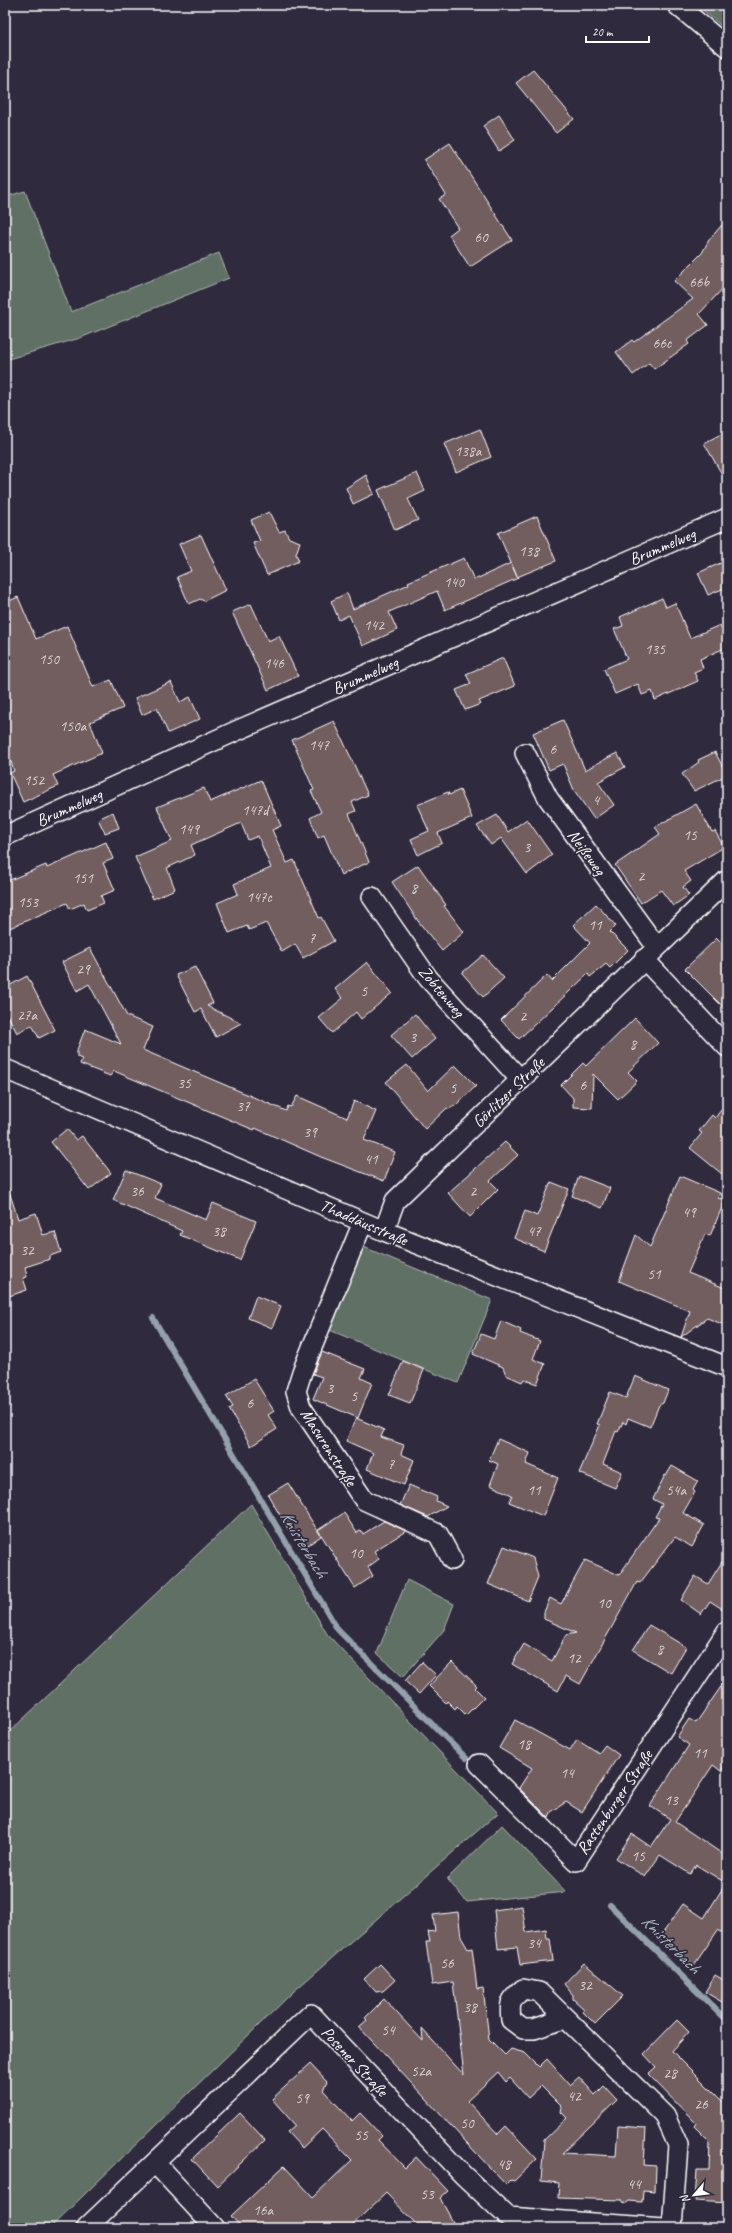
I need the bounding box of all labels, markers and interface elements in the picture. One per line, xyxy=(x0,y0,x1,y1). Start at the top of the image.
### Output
scale bar xyxy=(586,18,649,44)
text: 20 m xyxy=(592,24,614,40)
house number: 60 xyxy=(474,228,489,247)
house number: 66b xyxy=(689,273,710,292)
house number: 66c xyxy=(653,334,672,353)
house number: 138a xyxy=(455,442,483,461)
street label: Brummelweg xyxy=(626,523,699,570)
house number: 138 xyxy=(519,542,540,561)
house number: 140 xyxy=(444,573,465,592)
house number: 142 xyxy=(364,616,385,635)
house number: 135 xyxy=(645,640,666,659)
house number: 150 xyxy=(39,650,60,669)
street label: Brummelweg xyxy=(329,651,402,699)
house number: 146 xyxy=(264,654,285,673)
house number: 150a xyxy=(60,717,88,736)
house number: 147 xyxy=(309,736,330,755)
house number: 6 xyxy=(550,740,558,759)
house number: 152 xyxy=(24,771,45,790)
street label: Brummelweg xyxy=(33,783,106,831)
house number: 4 xyxy=(593,791,601,810)
house number: 147d xyxy=(242,801,270,820)
house number: 149 xyxy=(179,820,200,839)
street label: Neißeweg xyxy=(563,825,611,881)
house number: 15 xyxy=(683,826,698,845)
house number: 3 xyxy=(524,838,532,857)
house number: 2 xyxy=(638,867,646,886)
house number: 151 xyxy=(73,869,94,888)
house number: 8 xyxy=(411,879,419,898)
house number: 147c xyxy=(246,888,272,907)
house number: 153 xyxy=(18,893,39,912)
house number: 11 xyxy=(588,916,603,935)
house number: 7 xyxy=(309,929,317,948)
house number: 29 xyxy=(76,960,91,979)
street label: Zobtenweg xyxy=(414,961,470,1023)
house number: 5 xyxy=(361,982,369,1001)
house number: 27a xyxy=(17,1006,38,1025)
house number: 2 xyxy=(520,1007,528,1026)
house number: 3 xyxy=(410,1028,418,1047)
house number: 8 xyxy=(630,1035,638,1054)
street label: Görlitzer Straße xyxy=(468,1052,550,1132)
house number: 35 xyxy=(177,1074,192,1093)
house number: 6 xyxy=(580,1076,588,1095)
house number: 5 xyxy=(450,1079,458,1098)
house number: 37 xyxy=(236,1097,251,1116)
house number: 39 xyxy=(303,1123,318,1142)
house number: 41 xyxy=(364,1150,379,1169)
house number: 36 xyxy=(130,1182,145,1201)
house number: 2 xyxy=(470,1182,478,1201)
street label: Thaddäusstraße xyxy=(317,1195,412,1251)
house number: 49 xyxy=(682,1203,697,1222)
house number: 38 xyxy=(212,1222,227,1241)
house number: 47 xyxy=(527,1222,542,1241)
house number: 32 xyxy=(20,1241,35,1260)
house number: 51 xyxy=(647,1265,662,1284)
house number: 3 xyxy=(327,1379,335,1398)
house number: 5 xyxy=(351,1387,359,1406)
house number: 6 xyxy=(247,1394,255,1413)
street label: Masurenstraße xyxy=(296,1405,362,1491)
house number: 7 xyxy=(388,1455,396,1474)
house number: 11 xyxy=(527,1481,542,1500)
house number: 54a xyxy=(666,1481,687,1500)
water label: Knisterbach xyxy=(275,1506,333,1583)
house number: 10 xyxy=(349,1544,364,1563)
house number: 10 xyxy=(597,1594,612,1613)
house number: 8 xyxy=(657,1640,665,1659)
house number: 12 xyxy=(567,1649,582,1668)
house number: 18 xyxy=(517,1735,532,1754)
house number: 11 xyxy=(693,1744,708,1763)
street label: Rastenburger Straße xyxy=(572,1745,658,1859)
house number: 14 xyxy=(560,1764,575,1783)
house number: 13 xyxy=(664,1791,679,1810)
house number: 15 xyxy=(631,1847,646,1866)
water label: Knisterbach xyxy=(637,1910,706,1979)
house number: 34 xyxy=(527,1934,542,1953)
house number: 56 xyxy=(440,1954,455,1973)
house number: 32 xyxy=(578,1976,593,1995)
house number: 38 xyxy=(463,1998,478,2017)
house number: 54 xyxy=(381,2021,396,2040)
street label: Posener Straße xyxy=(317,2022,393,2102)
house number: 52a xyxy=(411,2062,432,2081)
house number: 28 xyxy=(663,2064,678,2083)
house number: 42 xyxy=(567,2087,582,2106)
house number: 59 xyxy=(295,2089,310,2108)
house number: 26 xyxy=(694,2095,709,2114)
house number: 50 xyxy=(460,2114,475,2133)
house number: 55 xyxy=(354,2126,369,2145)
house number: 48 xyxy=(497,2155,512,2174)
house number: 44 xyxy=(627,2175,642,2194)
north arrow xyxy=(674,2175,714,2215)
house number: 53 xyxy=(420,2185,435,2204)
text: N xyxy=(676,2191,693,2206)
house number: 16a xyxy=(253,2201,274,2220)

